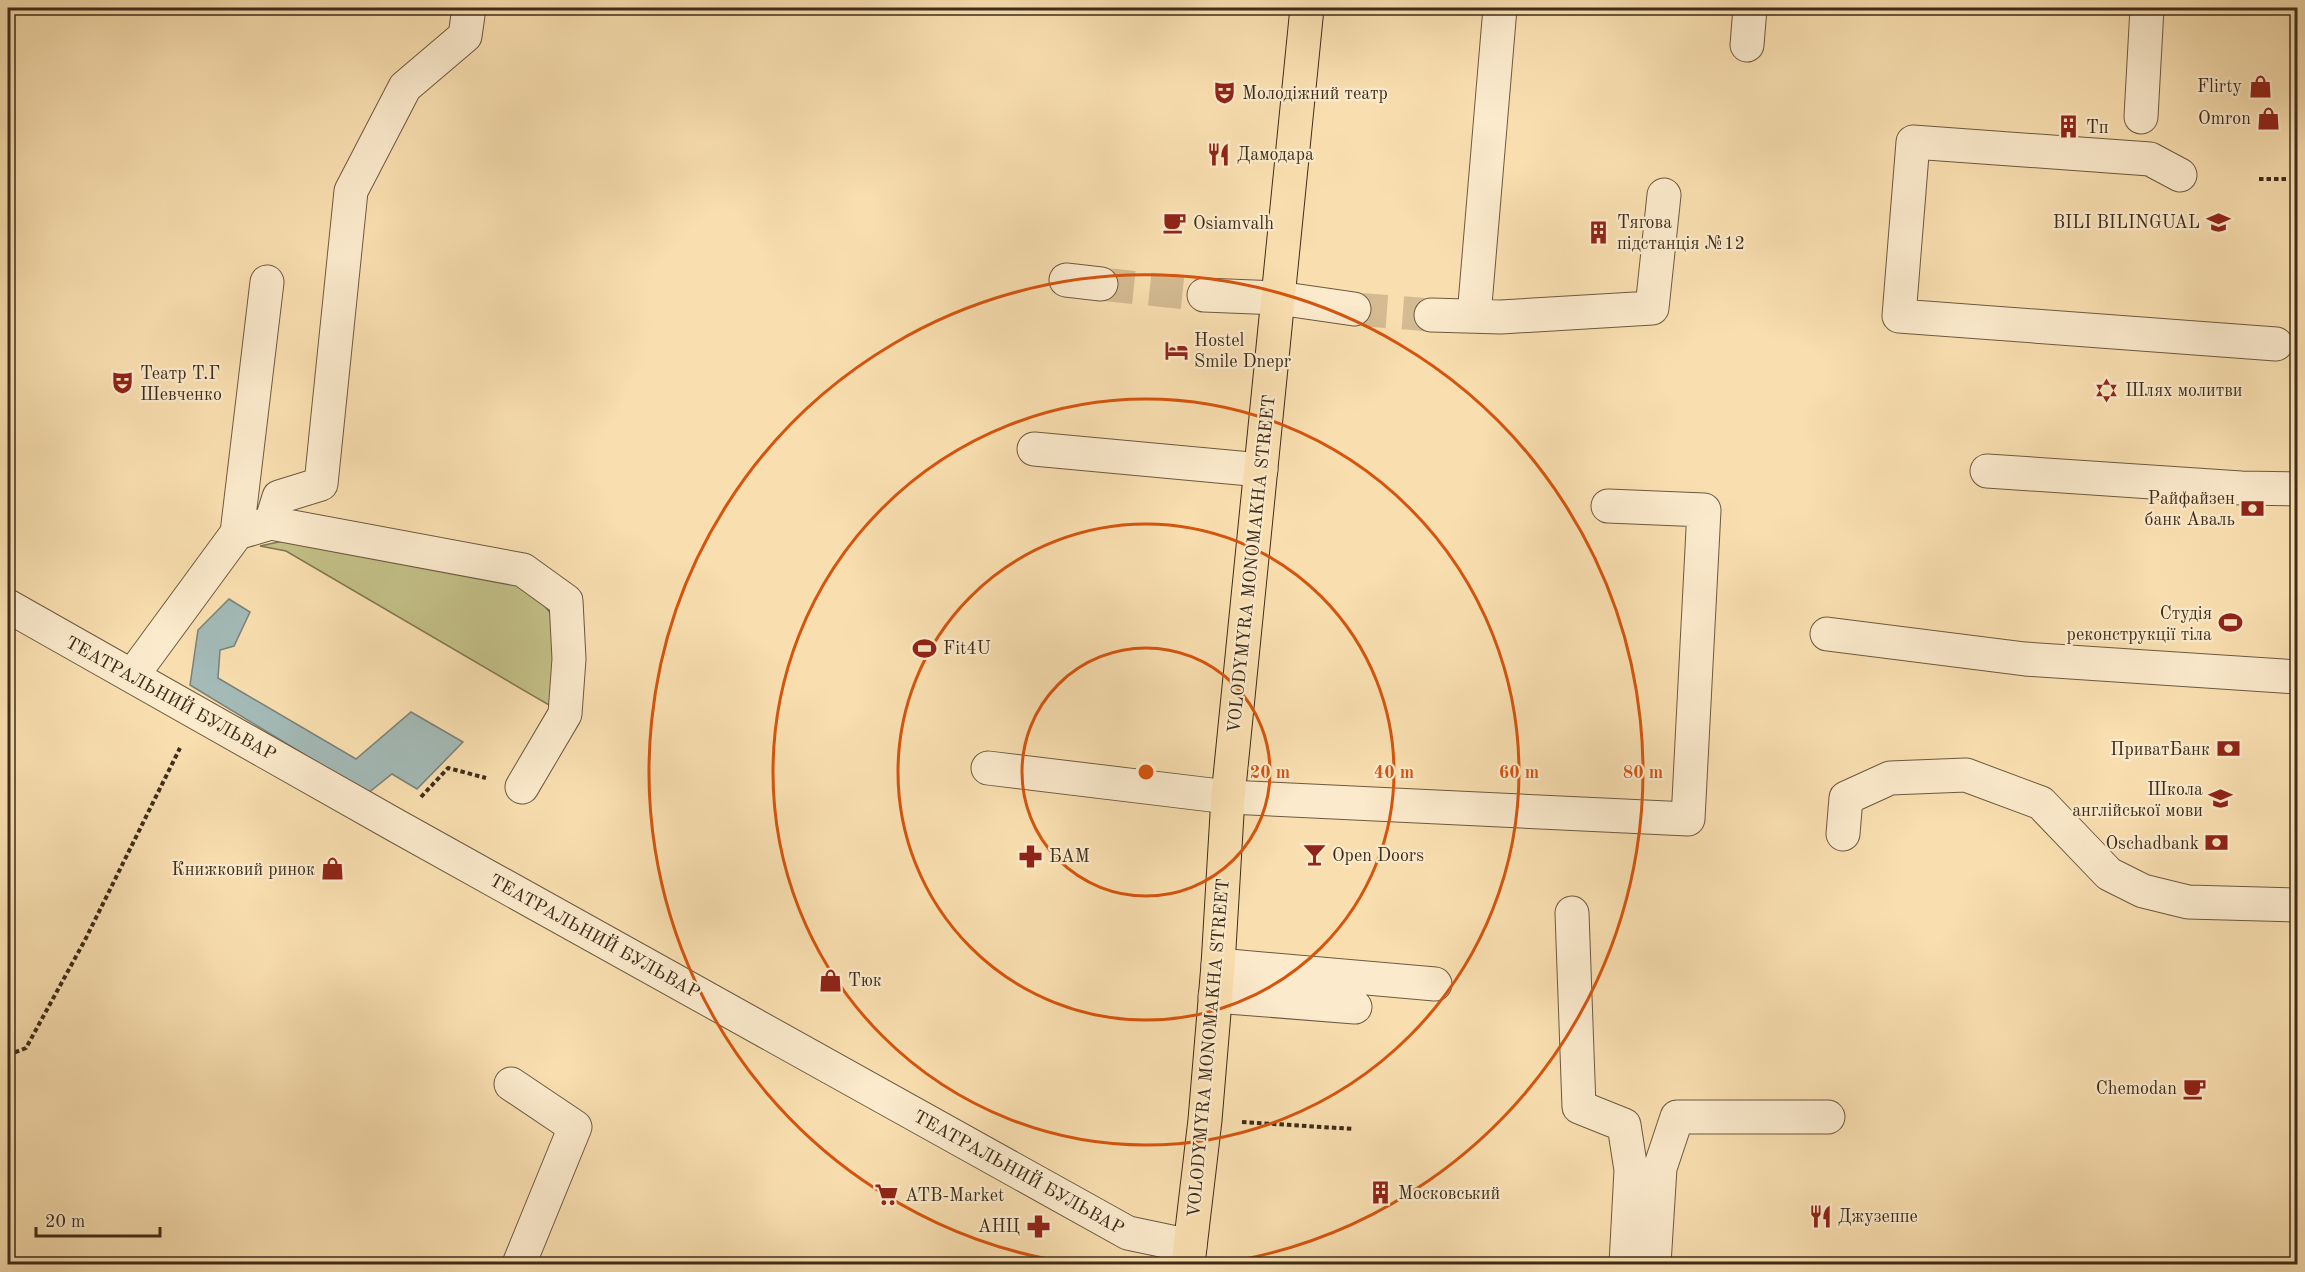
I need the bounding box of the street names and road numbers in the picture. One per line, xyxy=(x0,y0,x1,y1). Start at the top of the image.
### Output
street label: VOLODYMYRA MONOMAKHA STREET xyxy=(1225,394,1279,734)
street label: ТЕАТРАЛЬНИЙ БУЛЬВАР xyxy=(62,630,281,764)
street label: ТЕАТРАЛЬНИЙ БУЛЬВАР xyxy=(486,868,705,1002)
street label: VOLODYMYRA MONOMAKHA STREET xyxy=(1185,878,1233,1218)
street label: ТЕАТРАЛЬНИЙ БУЛЬВАР xyxy=(910,1104,1129,1238)

